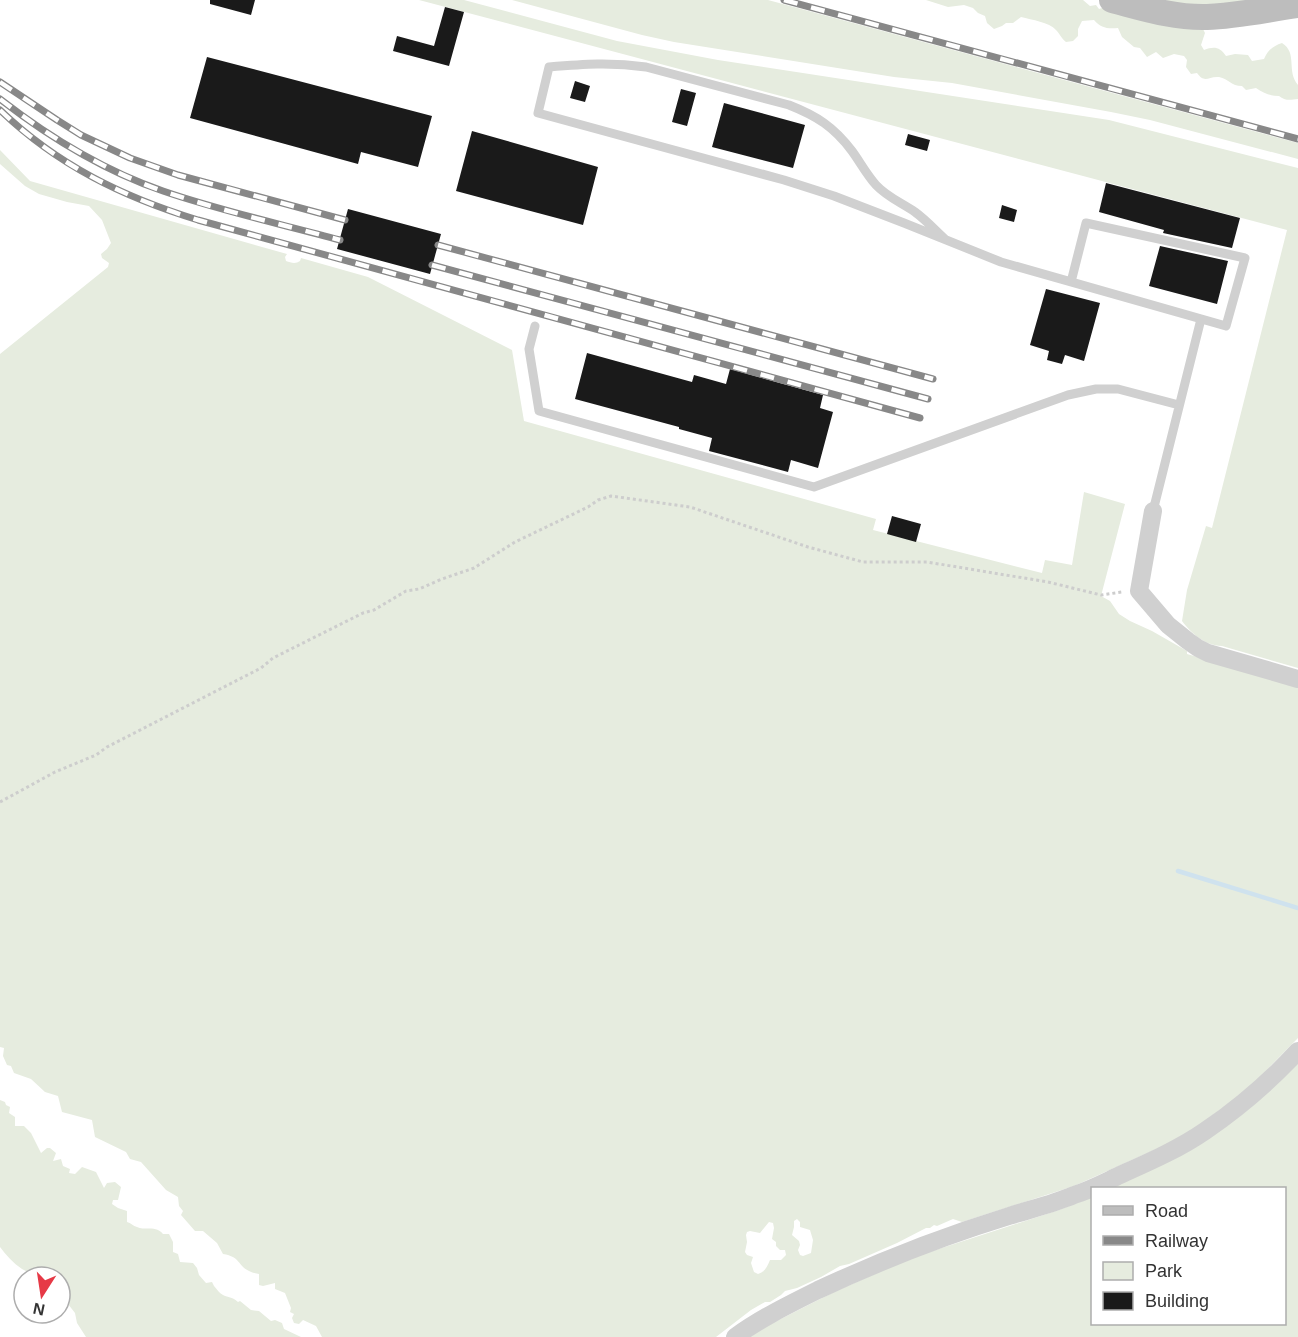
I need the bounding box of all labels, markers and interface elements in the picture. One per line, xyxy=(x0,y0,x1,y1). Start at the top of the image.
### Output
legend xyxy=(1091,1187,1286,1325)
text: Road xyxy=(1145,1201,1188,1221)
text: Railway xyxy=(1145,1231,1208,1251)
text: Park xyxy=(1145,1261,1183,1281)
north arrow xyxy=(12,1265,72,1325)
text: Building xyxy=(1145,1291,1209,1311)
text: N xyxy=(32,1300,46,1319)

